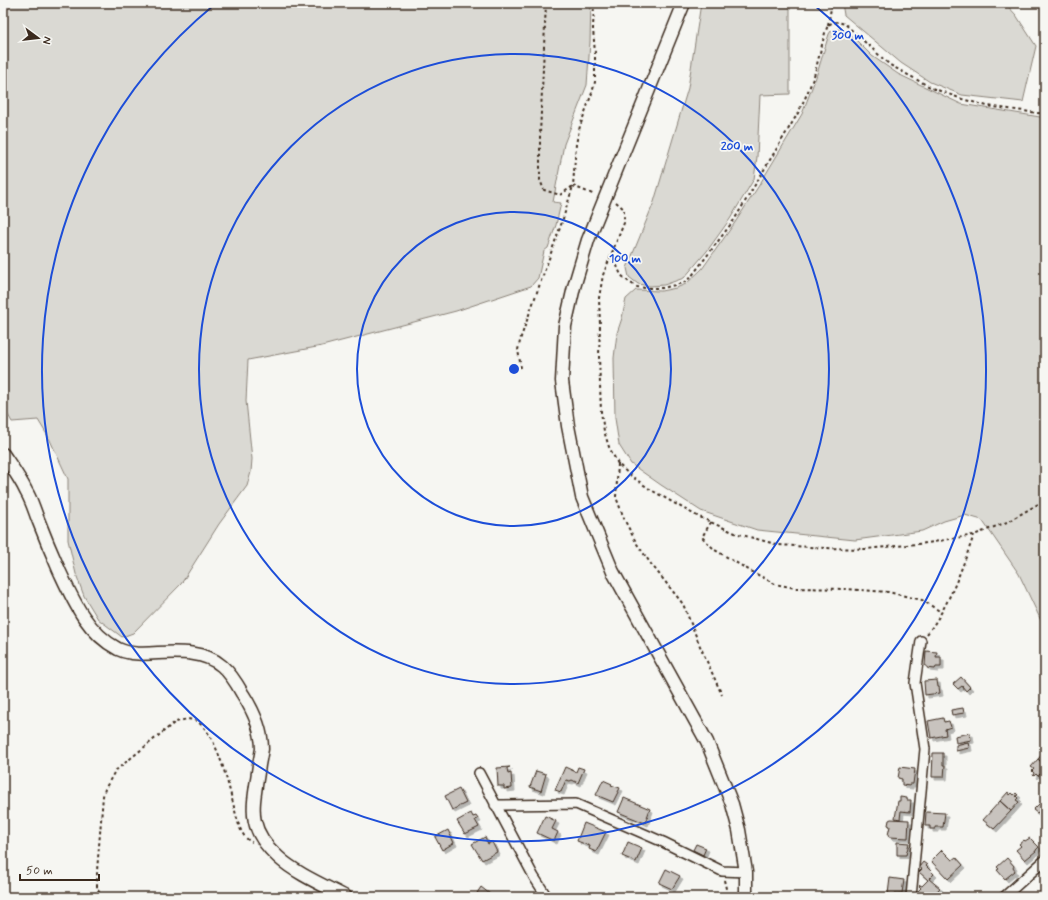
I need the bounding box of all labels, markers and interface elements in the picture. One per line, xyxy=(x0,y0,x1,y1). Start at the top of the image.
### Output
north arrow xyxy=(18,18,58,58)
text: 300 m xyxy=(832,28,865,44)
text: N xyxy=(39,35,54,46)
text: 200 m xyxy=(721,139,754,155)
text: 100 m xyxy=(609,251,642,267)
centre of rings xyxy=(507,362,521,376)
scale bar xyxy=(20,856,99,882)
text: 50 m xyxy=(26,863,53,879)

